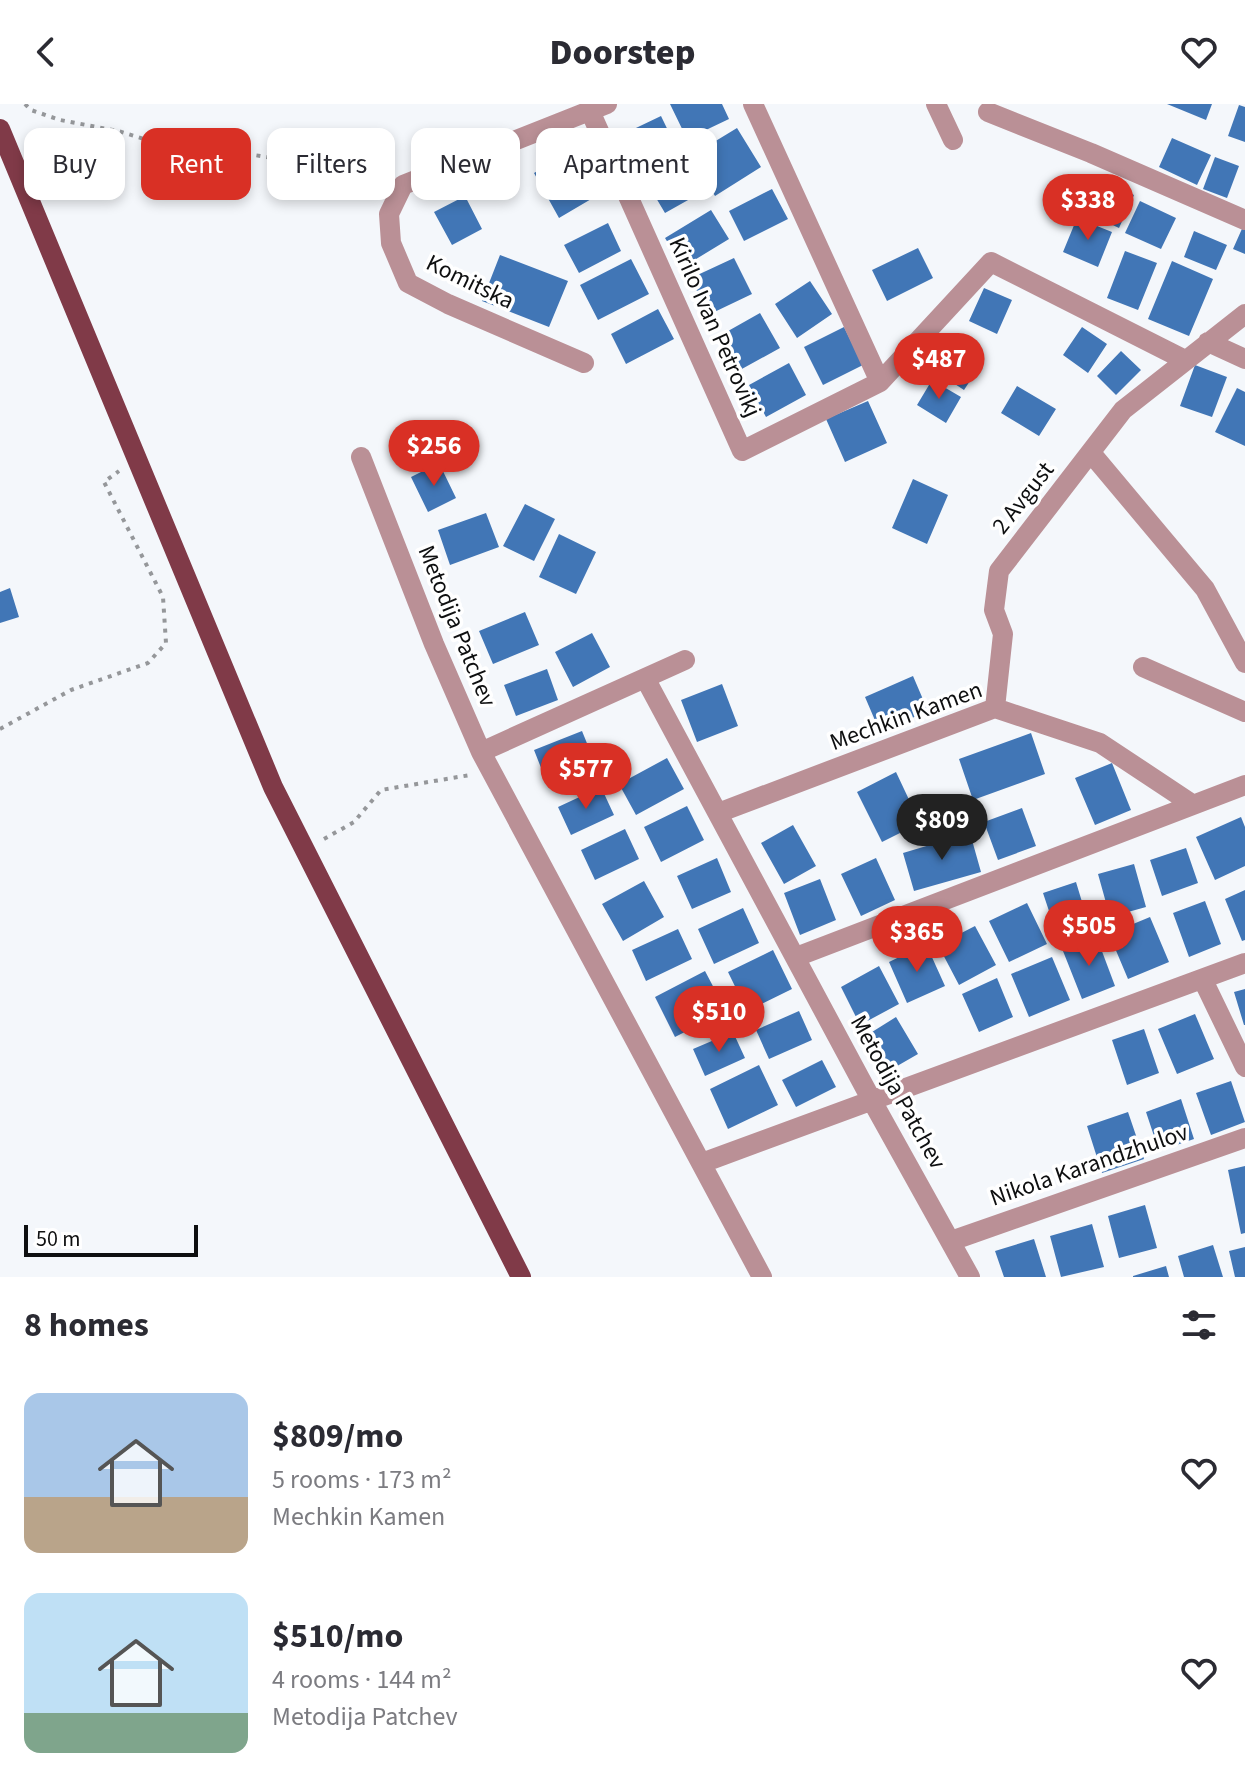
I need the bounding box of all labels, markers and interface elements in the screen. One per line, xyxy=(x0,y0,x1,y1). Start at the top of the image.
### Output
text: Doorstep xyxy=(550,27,695,78)
icon: back xyxy=(24,30,68,74)
icon: heart xyxy=(1177,30,1221,74)
chip: Buy xyxy=(24,128,125,200)
chip: Rent xyxy=(141,128,251,200)
chip: Filters xyxy=(267,128,395,200)
chip: New xyxy=(411,128,520,200)
chip: Apartment xyxy=(536,128,717,200)
pin: $338 xyxy=(1041,174,1135,242)
text: $338 xyxy=(1061,181,1115,218)
street label: Kirilo Ivan Petrovikj xyxy=(660,231,770,423)
street label: Komitska xyxy=(420,246,520,318)
pin: $487 xyxy=(892,333,986,401)
text: $487 xyxy=(912,340,966,377)
pin: $256 xyxy=(387,420,481,488)
text: $256 xyxy=(407,427,461,464)
street label: 2 Avgust xyxy=(983,454,1063,542)
street label: Metodija Patchev xyxy=(409,540,505,712)
street label: Mechkin Kamen xyxy=(825,672,987,760)
pin: $577 xyxy=(539,743,633,811)
text: $577 xyxy=(559,750,613,787)
pin: $809 xyxy=(895,794,989,862)
text: $809 xyxy=(915,801,969,838)
pin: $505 xyxy=(1042,900,1136,968)
pin: $365 xyxy=(870,906,964,974)
text: $505 xyxy=(1062,907,1116,944)
text: $365 xyxy=(890,913,944,950)
pin: $510 xyxy=(672,986,766,1054)
text: $510 xyxy=(692,993,746,1030)
street label: Metodija Patchev xyxy=(841,1009,955,1175)
street label: Nikola Karandzhulov xyxy=(985,1115,1193,1215)
scale bar xyxy=(24,1221,198,1257)
text: 50 m xyxy=(36,1223,81,1255)
text: 8 homes xyxy=(24,1301,149,1350)
icon: filters xyxy=(1177,1303,1221,1347)
text: $809/mo xyxy=(272,1412,403,1461)
icon: home xyxy=(88,1425,184,1521)
icon: heart xyxy=(1177,1451,1221,1495)
text: 5 rooms · 173 m² xyxy=(272,1461,451,1498)
text: Mechkin Kamen xyxy=(272,1498,445,1535)
text: $510/mo xyxy=(272,1612,403,1661)
icon: home xyxy=(88,1625,184,1721)
icon: heart xyxy=(1177,1651,1221,1695)
text: 4 rooms · 144 m² xyxy=(272,1661,451,1698)
text: Metodija Patchev xyxy=(272,1698,458,1735)

